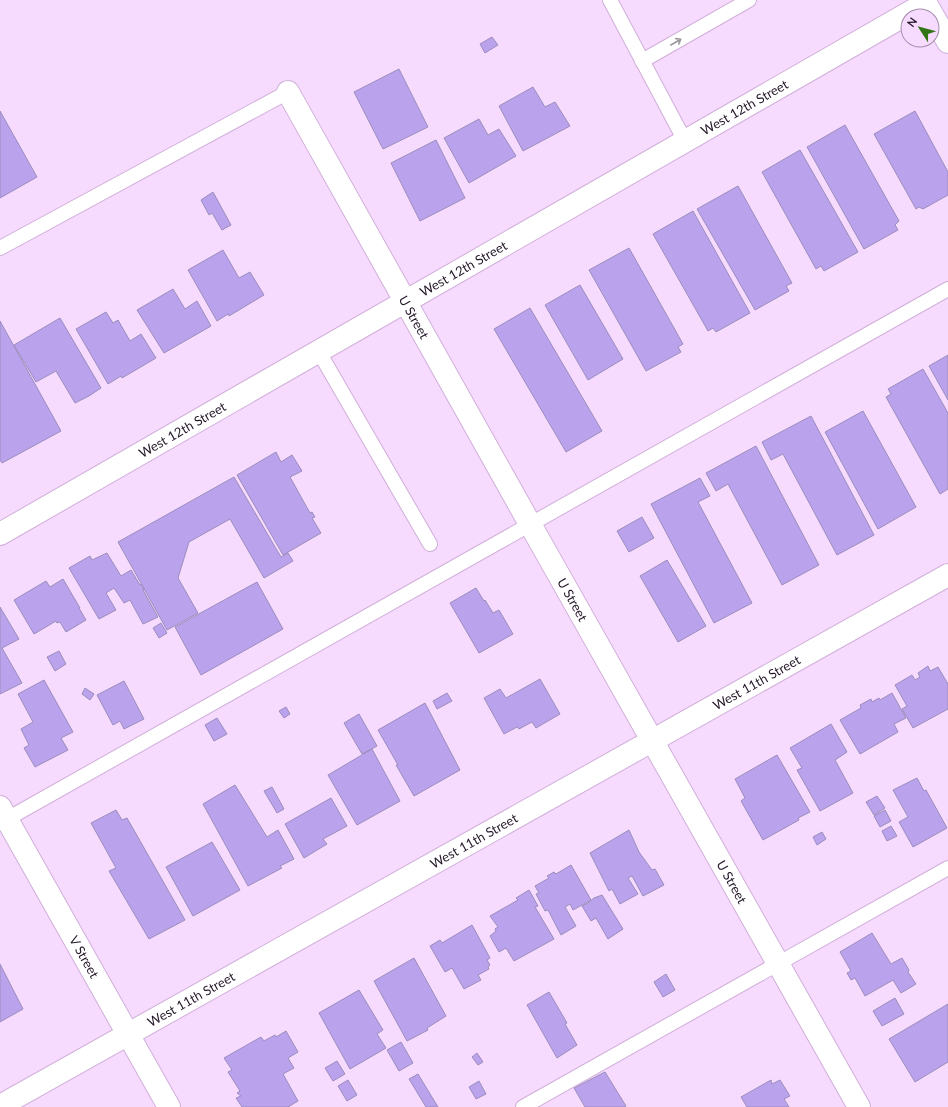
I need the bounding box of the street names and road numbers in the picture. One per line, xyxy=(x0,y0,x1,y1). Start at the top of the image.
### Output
street label: West 12th Street xyxy=(698,76,791,138)
street label: West 12th Street xyxy=(417,237,510,300)
street label: U Street xyxy=(396,293,433,342)
street label: West 12th Street xyxy=(136,398,229,461)
street label: U Street xyxy=(554,575,591,624)
street label: West 11th Street xyxy=(710,651,803,713)
street label: West 11th Street xyxy=(427,810,521,872)
street label: U Street xyxy=(713,857,751,907)
street label: V Street xyxy=(66,933,103,981)
street label: West 11th Street xyxy=(144,968,238,1030)

